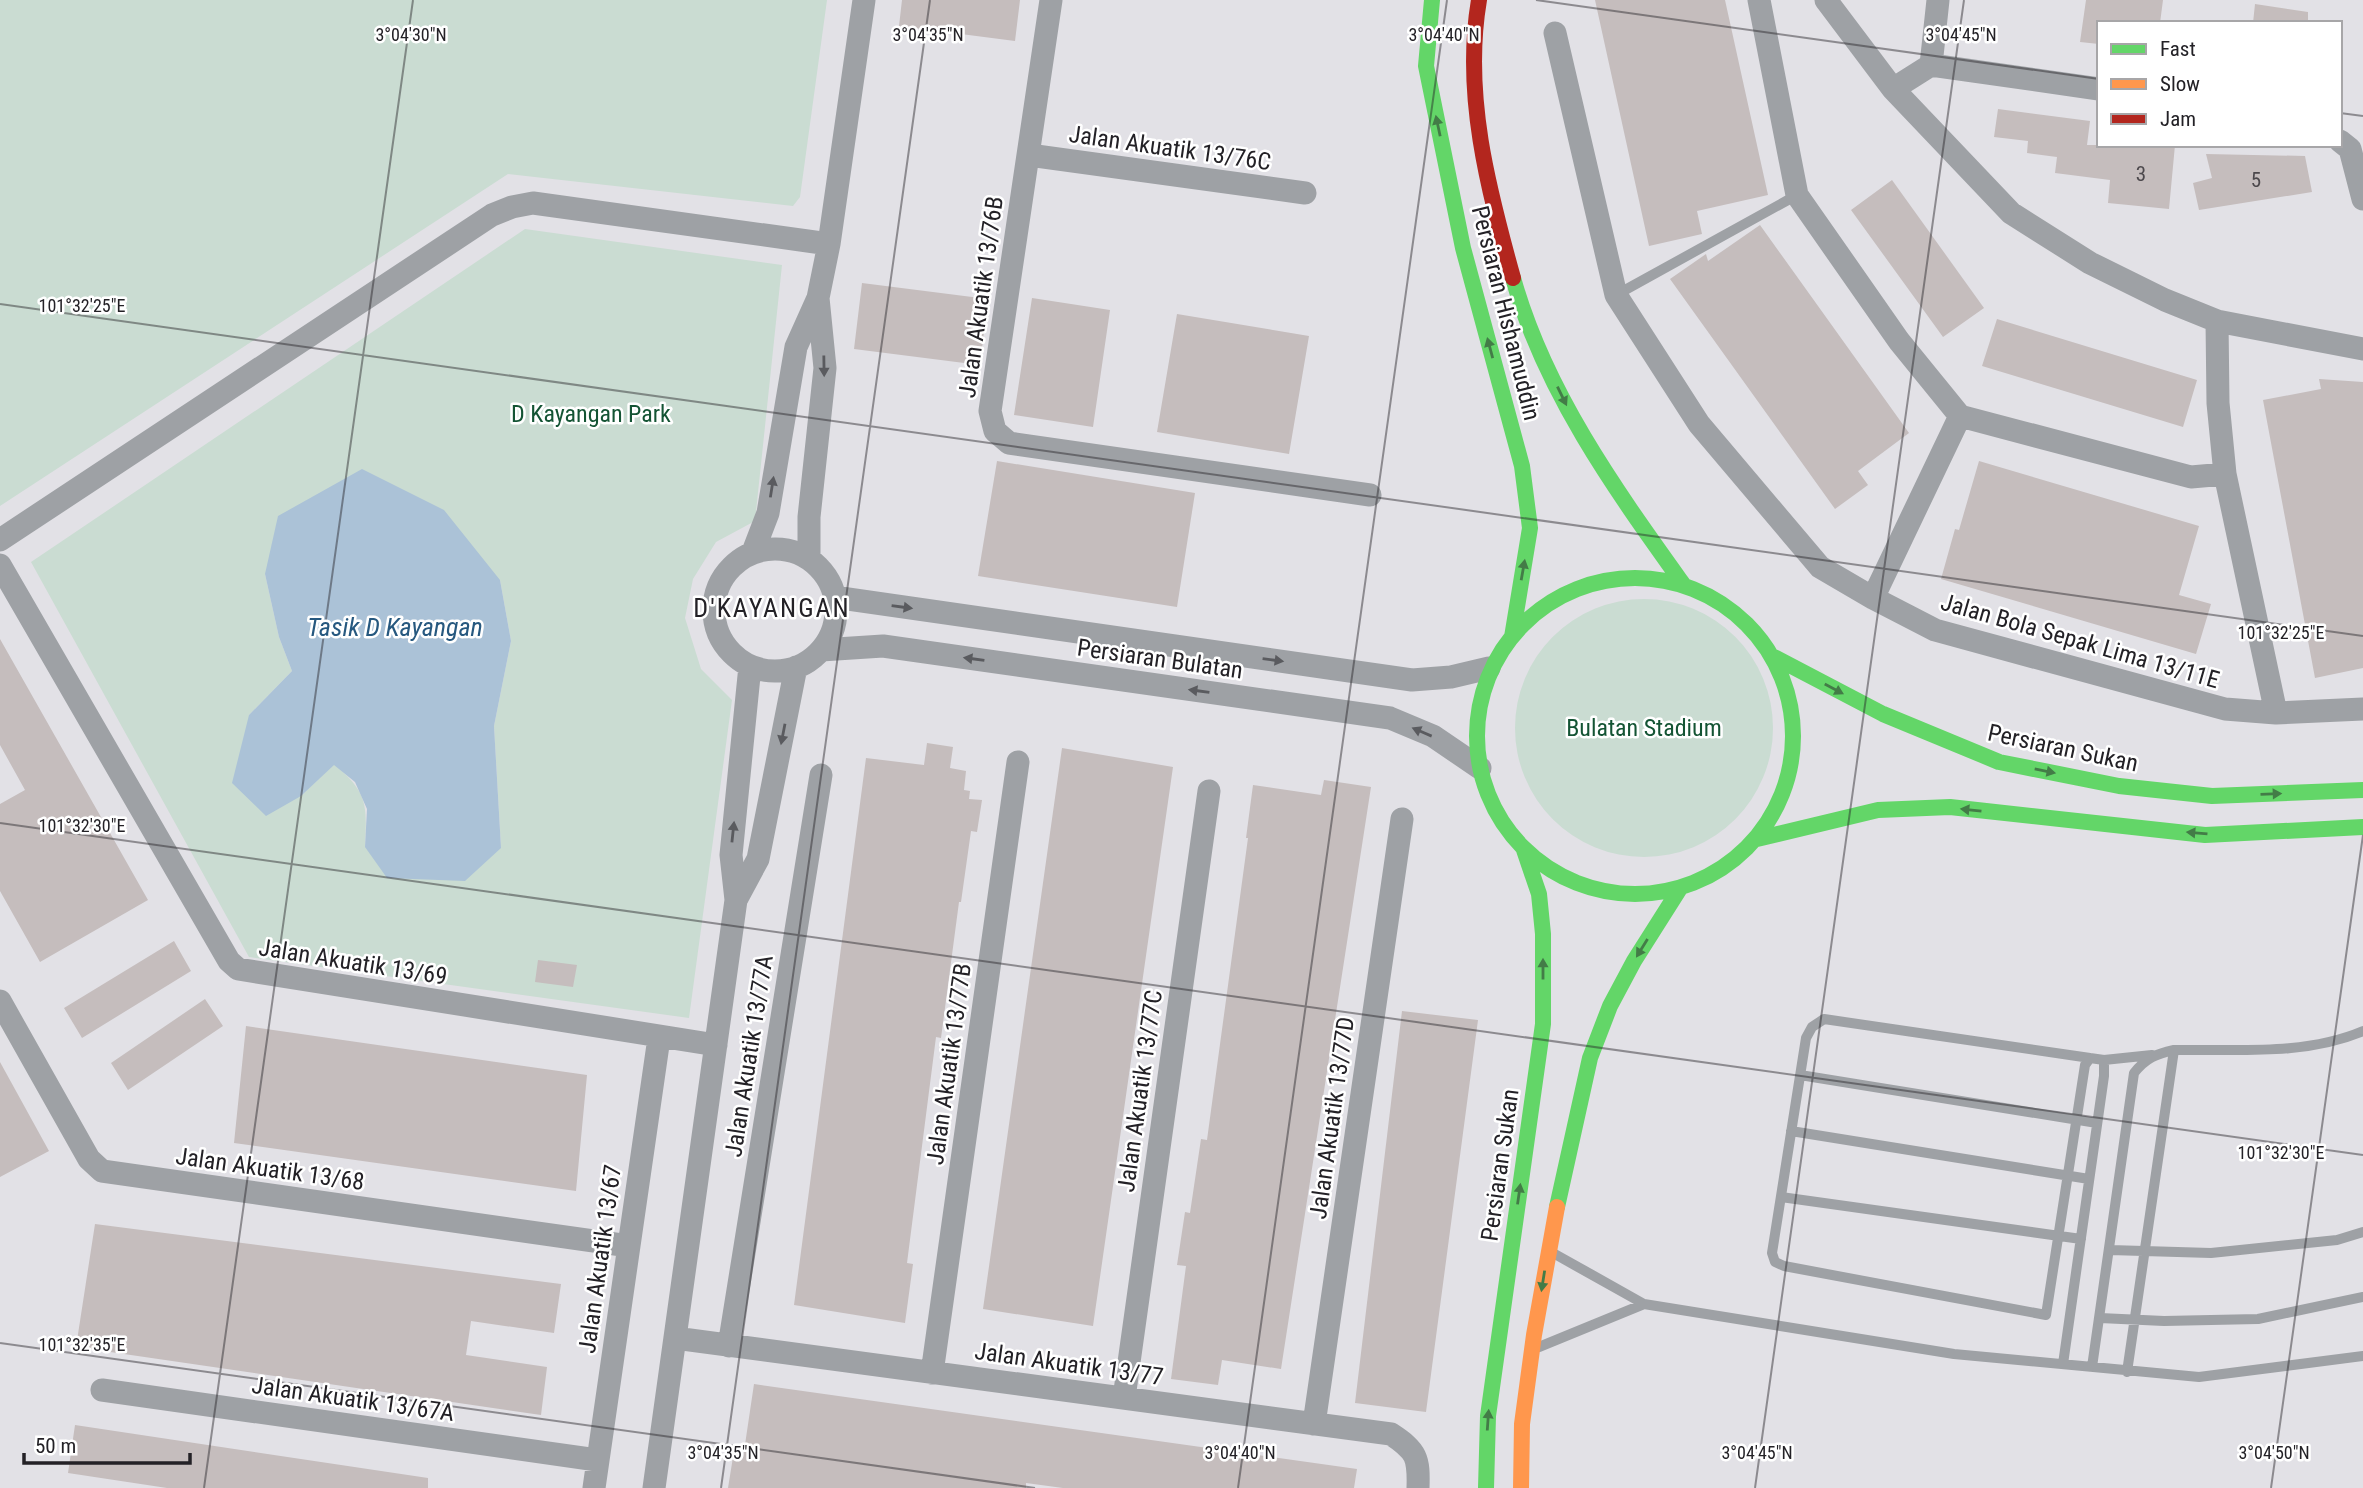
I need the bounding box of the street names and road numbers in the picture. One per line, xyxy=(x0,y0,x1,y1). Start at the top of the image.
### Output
street label: Jalan Akuatik 13/76C xyxy=(1067,120,1273,176)
street label: Jalan Akuatik 13/76B xyxy=(953,194,1009,400)
street label: Persiaran Hishamuddin xyxy=(1466,203,1546,423)
street label: Jalan Bola Sepak Lima 13/11E xyxy=(1937,588,2223,694)
street label: Persiaran Bulatan xyxy=(1075,634,1245,684)
street label: Persiaran Sukan xyxy=(1985,718,2141,778)
street label: Jalan Akuatik 13/69 xyxy=(257,933,449,991)
street label: Jalan Akuatik 13/77A xyxy=(719,953,779,1159)
street label: Jalan Akuatik 13/77B xyxy=(921,961,977,1167)
street label: Jalan Akuatik 13/77C xyxy=(1112,988,1168,1194)
street label: Jalan Akuatik 13/77D xyxy=(1304,1015,1360,1221)
street label: Persiaran Sukan xyxy=(1475,1087,1525,1243)
street label: Jalan Akuatik 13/68 xyxy=(174,1142,366,1196)
street label: Jalan Akuatik 13/67 xyxy=(573,1163,627,1355)
street label: Jalan Akuatik 13/77 xyxy=(973,1337,1165,1391)
street label: Jalan Akuatik 13/67A xyxy=(250,1371,456,1427)

